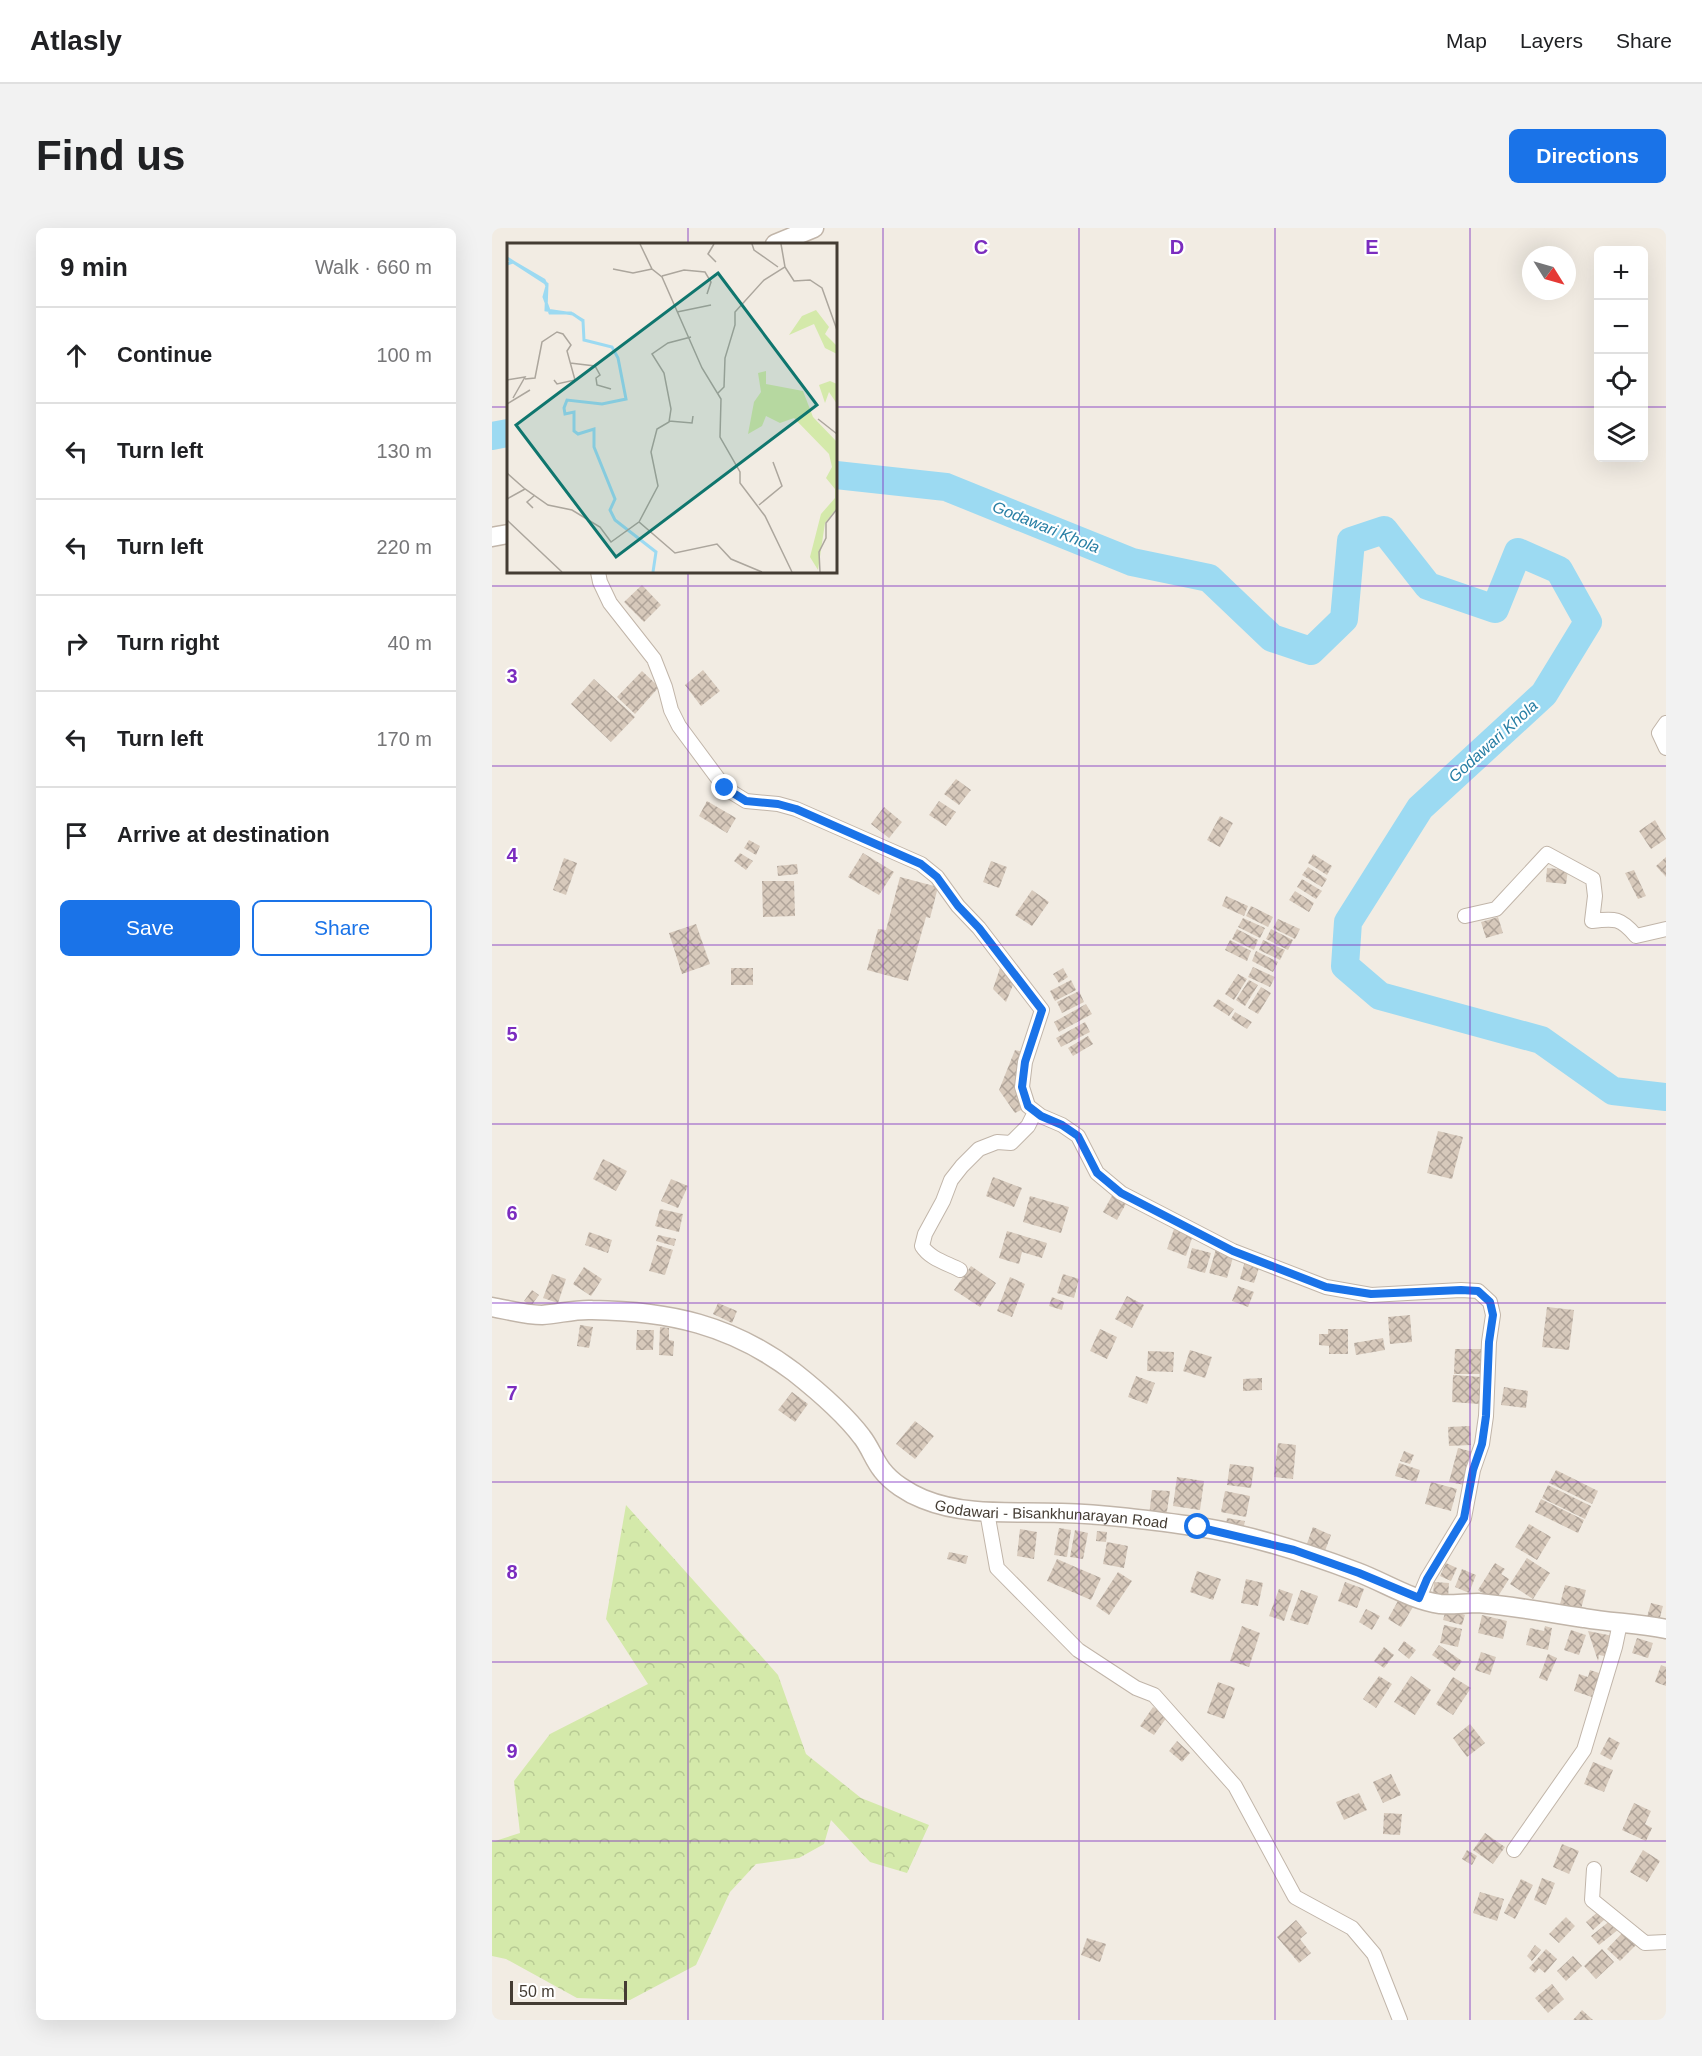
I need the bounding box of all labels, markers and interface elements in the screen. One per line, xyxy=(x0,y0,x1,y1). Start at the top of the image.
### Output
text: Atlasly xyxy=(30,25,122,56)
text: Map xyxy=(1446,29,1487,52)
text: Layers xyxy=(1520,29,1583,52)
text: Share xyxy=(1616,29,1672,52)
button: Directions xyxy=(1509,129,1666,183)
text: Find us xyxy=(36,132,185,179)
text: C xyxy=(974,236,988,258)
text: D xyxy=(1170,236,1184,258)
text: E xyxy=(1365,236,1379,258)
inset map xyxy=(507,243,837,573)
north arrow xyxy=(1522,246,1576,300)
map controls xyxy=(1594,246,1648,462)
button: + xyxy=(1594,246,1648,300)
text: 9 min xyxy=(60,252,128,282)
text: Walk · 660 m xyxy=(315,256,432,278)
button: − xyxy=(1594,300,1648,354)
icon: ahead xyxy=(60,339,93,372)
text: Continue xyxy=(117,342,212,367)
text: 100 m xyxy=(376,344,432,366)
button: locate xyxy=(1594,354,1648,408)
button: layers xyxy=(1594,408,1648,462)
icon: left xyxy=(60,435,93,468)
text: Turn left xyxy=(117,438,203,463)
text: 130 m xyxy=(376,440,432,462)
water label: Godawari Khola xyxy=(990,498,1102,556)
icon: left xyxy=(60,531,93,564)
text: Turn left xyxy=(117,534,203,559)
text: 220 m xyxy=(376,536,432,558)
icon: right xyxy=(60,627,93,660)
text: Turn right xyxy=(117,630,219,655)
text: 40 m xyxy=(388,632,432,654)
text: 3 xyxy=(506,665,518,687)
water label: Godawari Khola xyxy=(1445,697,1541,785)
icon: left xyxy=(60,723,93,756)
text: Turn left xyxy=(117,726,203,751)
text: 170 m xyxy=(376,728,432,750)
route end xyxy=(711,774,737,800)
icon: arrive xyxy=(60,819,93,852)
text: Arrive at destination xyxy=(117,822,330,847)
text: 4 xyxy=(506,844,518,866)
button: Save xyxy=(60,900,240,956)
button: Share xyxy=(252,900,432,956)
text: 5 xyxy=(506,1023,518,1045)
text: 6 xyxy=(506,1202,518,1224)
text: 7 xyxy=(506,1382,518,1404)
street label: Godawari - Bisankhunarayan Road xyxy=(933,1495,1169,1531)
route start xyxy=(1184,1513,1210,1539)
text: 8 xyxy=(506,1561,518,1583)
text: 9 xyxy=(506,1740,518,1762)
scale bar xyxy=(510,1978,627,2006)
text: 50 m xyxy=(519,1983,555,2000)

